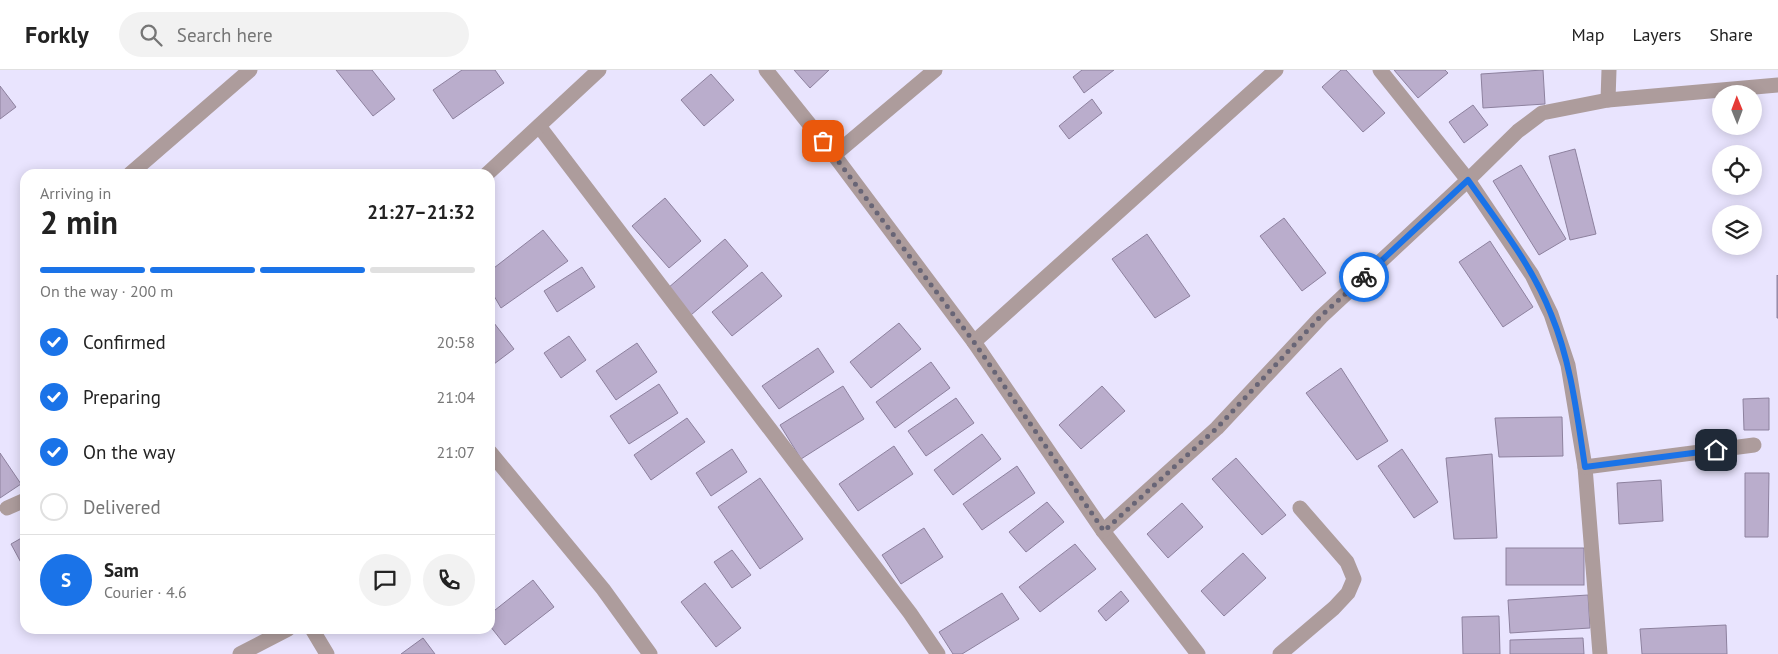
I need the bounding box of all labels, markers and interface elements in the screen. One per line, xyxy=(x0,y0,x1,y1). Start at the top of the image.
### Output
search box xyxy=(119,12,469,57)
text: Forkly xyxy=(25,19,89,50)
icon: search xyxy=(137,21,165,49)
text: Search here xyxy=(177,23,273,47)
text: Map xyxy=(1572,23,1604,46)
text: Layers xyxy=(1632,23,1681,46)
text: Share xyxy=(1709,23,1753,46)
north arrow xyxy=(1712,85,1762,135)
map controls xyxy=(1712,85,1762,255)
pin xyxy=(802,120,844,162)
icon: bag xyxy=(809,127,837,155)
button: locate xyxy=(1712,145,1762,195)
text: Arriving in xyxy=(40,183,111,203)
text: 21:27–21:32 xyxy=(367,200,475,224)
text: 2 min xyxy=(40,201,118,243)
button: layers xyxy=(1712,205,1762,255)
courier xyxy=(1339,252,1389,302)
icon: bike xyxy=(1350,263,1378,291)
text: On the way · 200 m xyxy=(40,281,173,301)
icon: check xyxy=(40,328,68,356)
text: Confirmed xyxy=(83,330,166,354)
text: 20:58 xyxy=(437,332,475,352)
icon: check xyxy=(40,383,68,411)
text: Preparing xyxy=(83,385,161,409)
text: 21:04 xyxy=(437,387,475,407)
pin xyxy=(1695,429,1737,471)
icon: home xyxy=(1702,436,1730,464)
icon: check xyxy=(40,438,68,466)
text: On the way xyxy=(83,440,175,464)
text: 21:07 xyxy=(437,442,475,462)
text: Delivered xyxy=(83,495,161,519)
button: chat xyxy=(359,554,411,606)
button: phone xyxy=(423,554,475,606)
text: Sam xyxy=(104,558,139,582)
text: S xyxy=(61,568,71,592)
text: Courier · 4.6 xyxy=(104,582,187,602)

